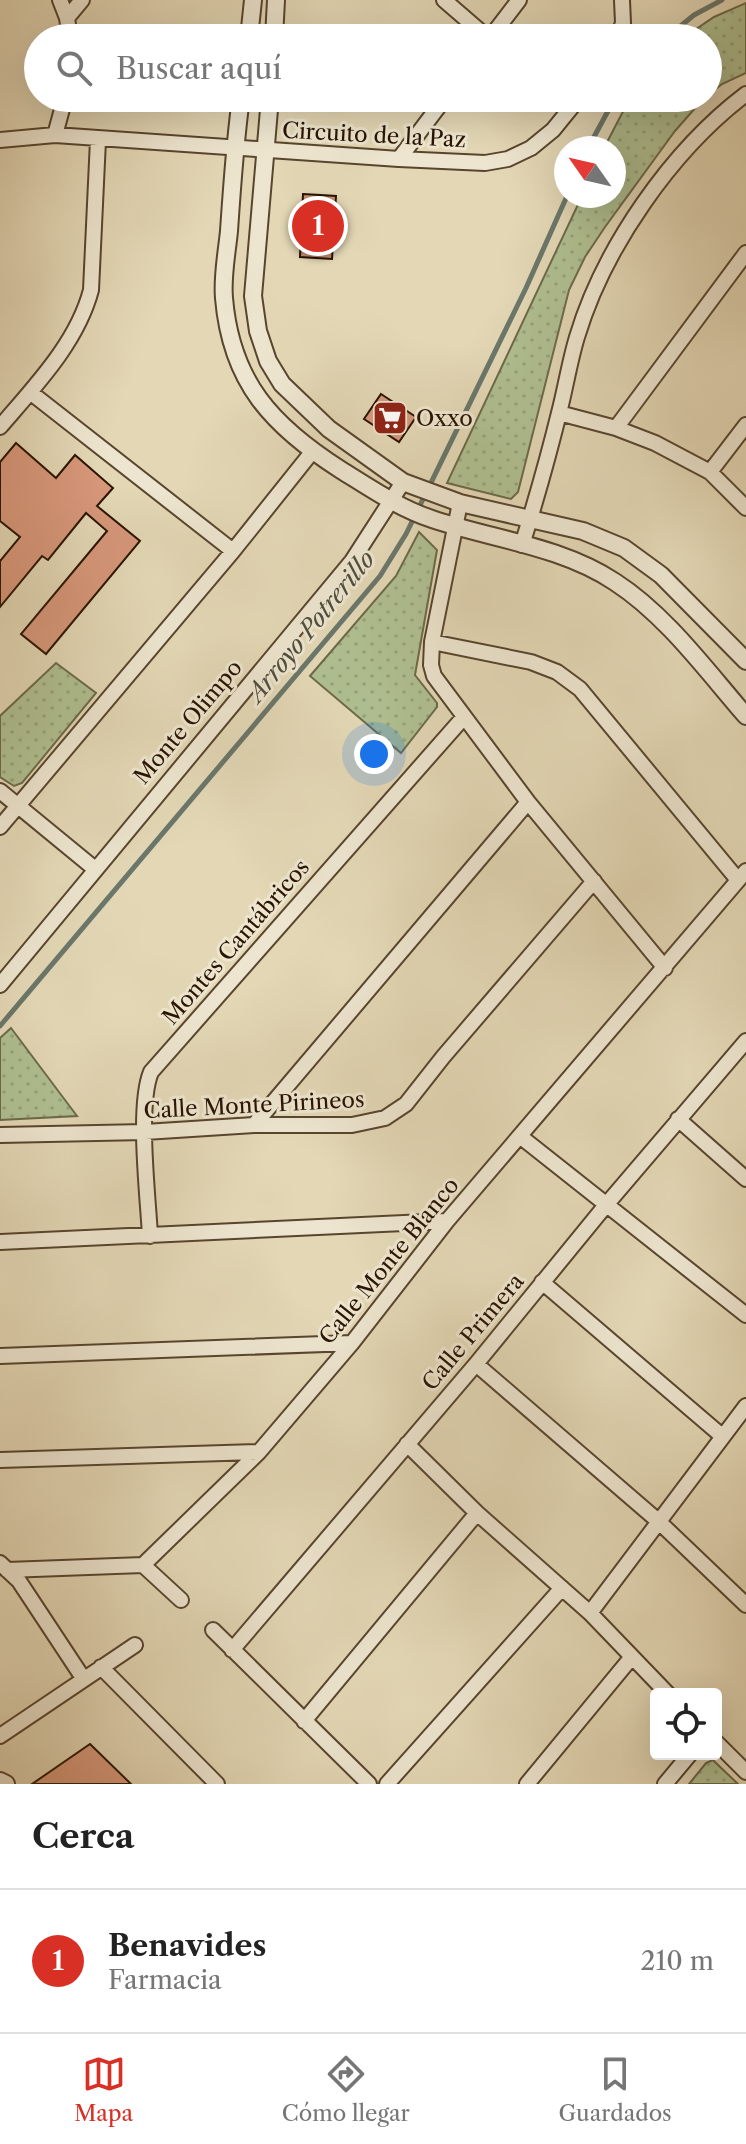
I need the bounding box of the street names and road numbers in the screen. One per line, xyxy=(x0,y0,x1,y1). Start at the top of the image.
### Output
street label: Circuito de la Paz xyxy=(281,117,467,153)
street label: Monte Olimpo xyxy=(128,654,248,790)
street label: Montes Cantábricos xyxy=(157,854,315,1030)
street label: Calle Monte Pirineos xyxy=(143,1086,365,1124)
street label: Calle Monte Blanco xyxy=(313,1172,465,1350)
street label: Calle Primera xyxy=(416,1268,530,1396)

